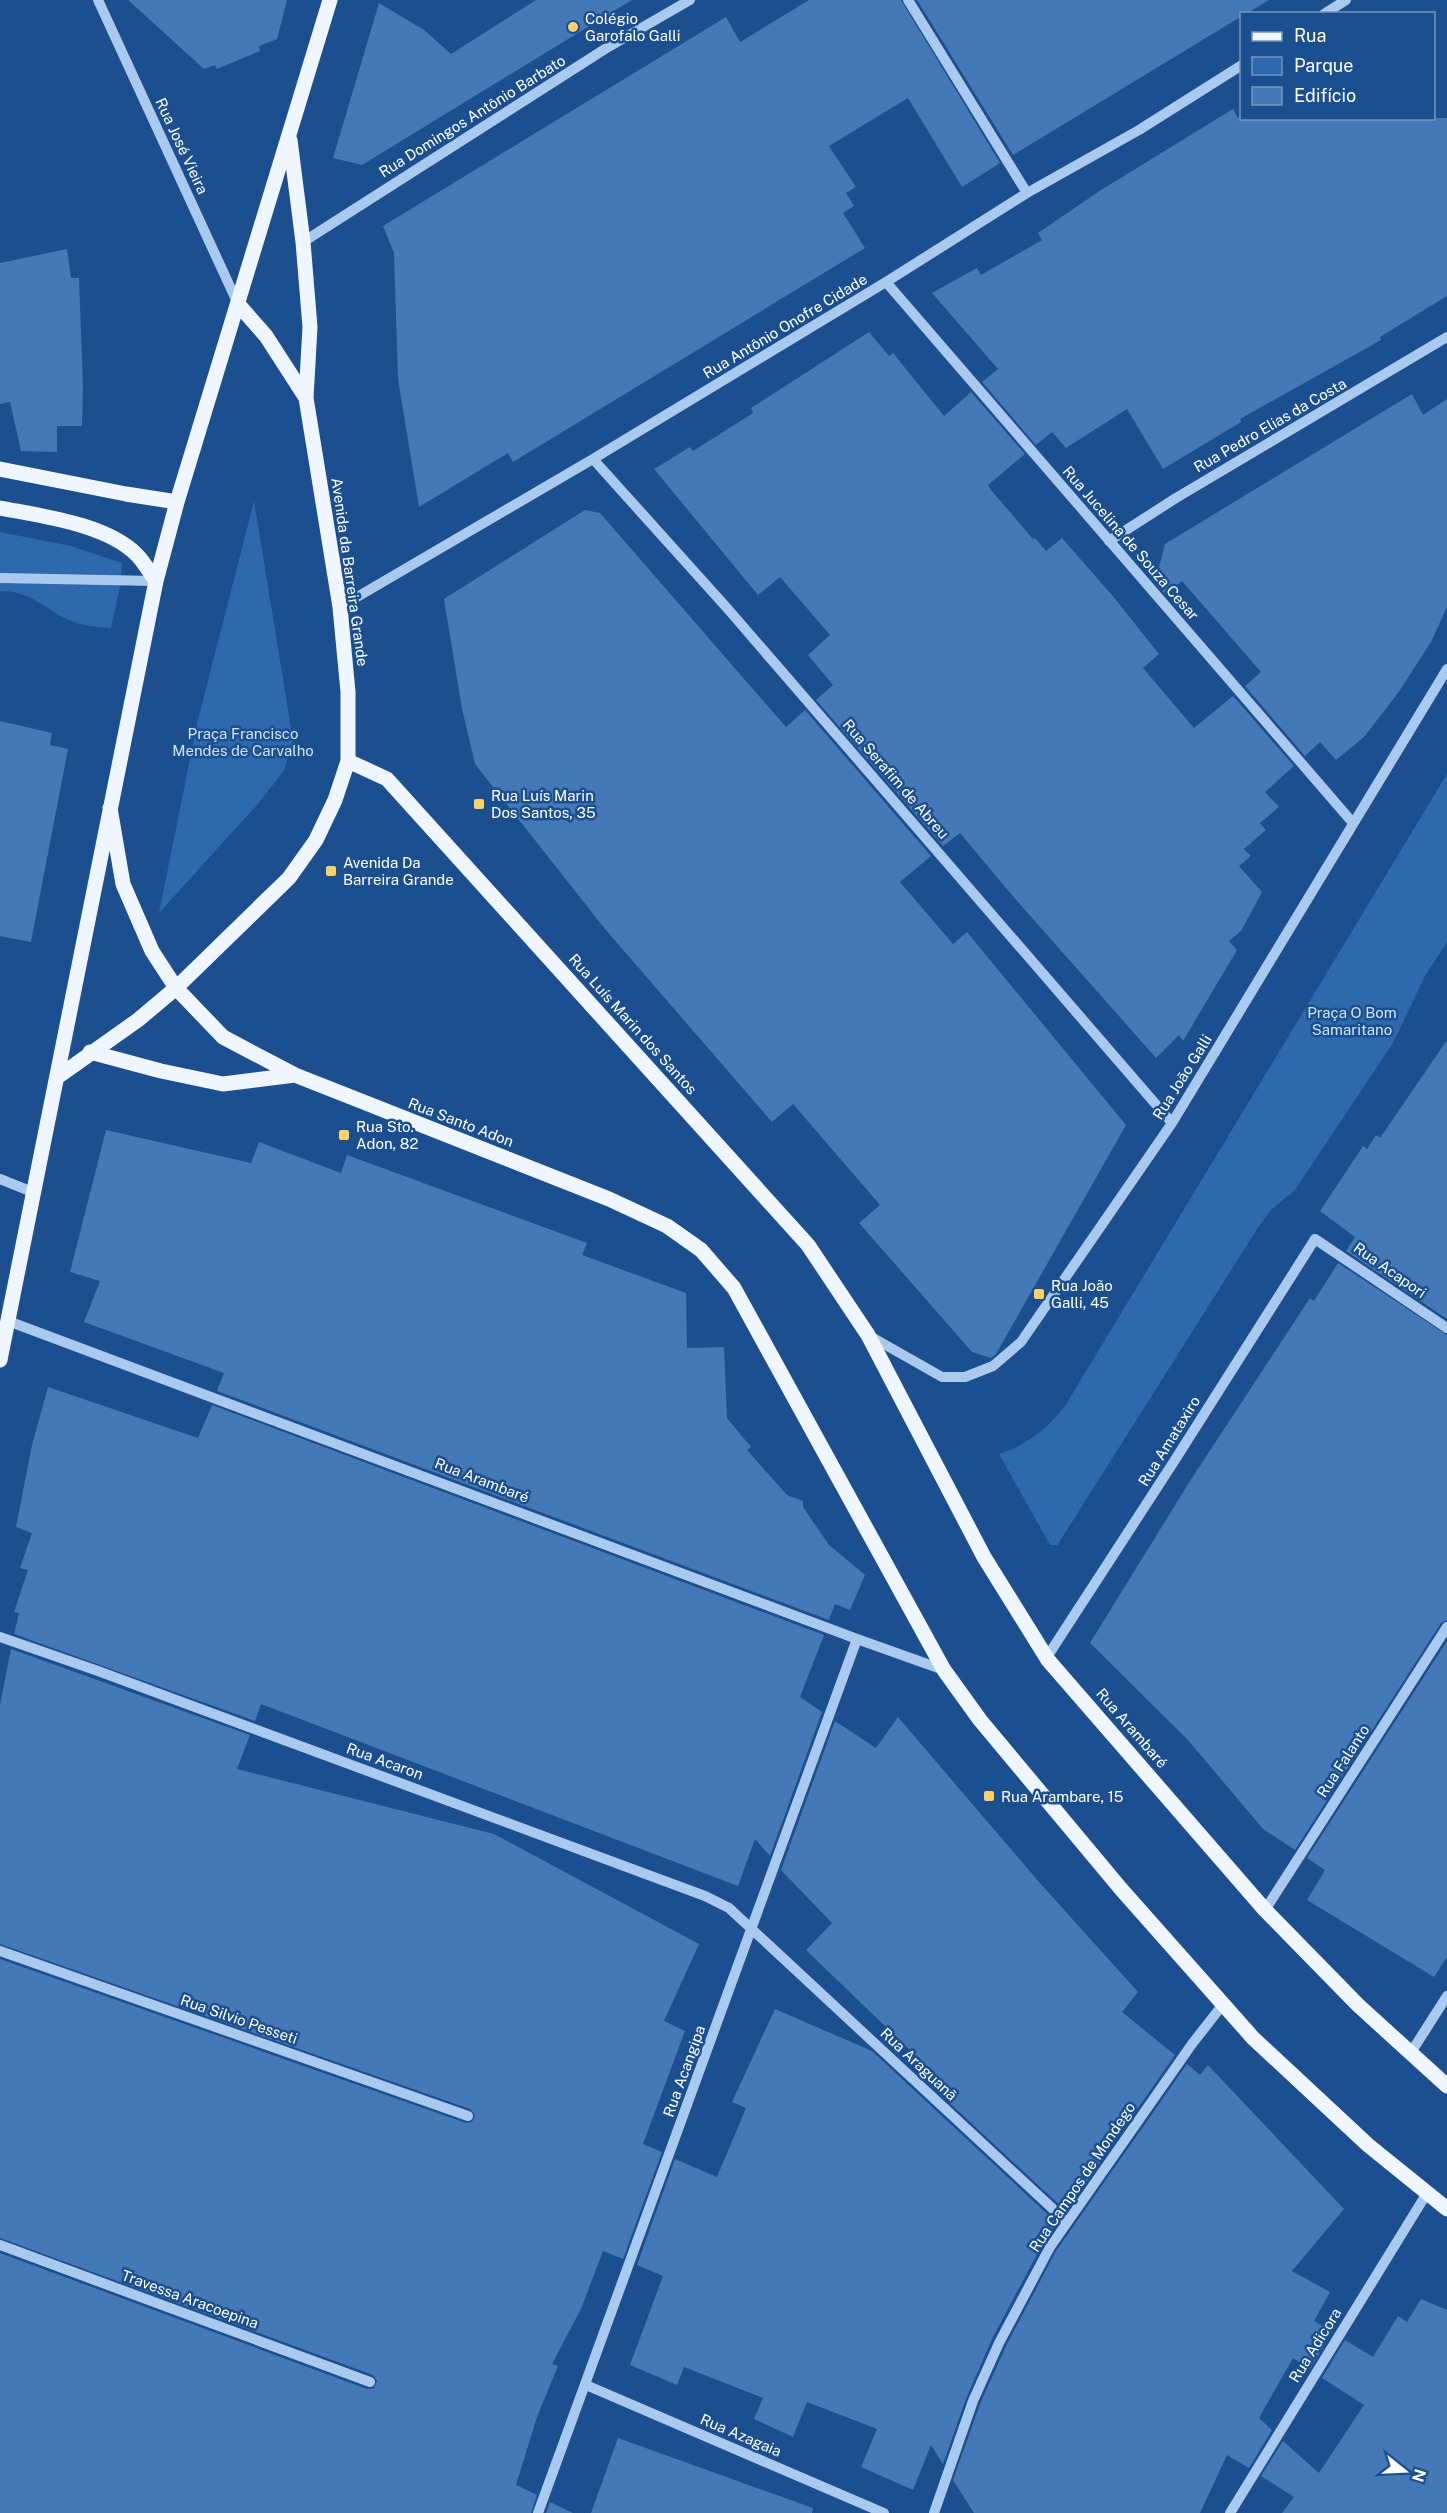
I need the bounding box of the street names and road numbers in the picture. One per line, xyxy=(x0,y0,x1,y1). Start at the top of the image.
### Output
street label: Rua Domingos Antônio Barbato xyxy=(376,51,568,181)
street label: Rua José Vieira xyxy=(152,95,212,197)
street label: Rua Antônio Onofre Cidade xyxy=(700,270,870,382)
street label: Rua Pedro Elias da Costa xyxy=(1191,374,1349,476)
street label: Rua Jucelina de Souza Cesar xyxy=(1059,463,1203,624)
street label: Avenida da Barreira Grande xyxy=(328,477,372,667)
street label: Rua Serafim de Abreu xyxy=(840,716,952,842)
street label: Rua Luís Marin dos Santos xyxy=(565,950,701,1098)
street label: Rua João Galli xyxy=(1149,1031,1215,1123)
street label: Rua Santo Adon xyxy=(406,1094,516,1150)
street label: Rua Acapori xyxy=(1351,1239,1429,1301)
street label: Rua Amataxiro xyxy=(1135,1393,1203,1489)
street label: Rua Arambaré xyxy=(432,1454,532,1506)
street label: Rua Arambaré xyxy=(1093,1685,1171,1771)
street label: Rua Falanto xyxy=(1313,1722,1373,1800)
street label: Rua Acaron xyxy=(344,1739,426,1783)
street label: Rua Silvio Pesseti xyxy=(178,1991,300,2047)
street label: Rua Acangipa xyxy=(660,2023,708,2119)
street label: Rua Araguanã xyxy=(877,2024,961,2104)
street label: Rua Campos de Mondego xyxy=(1026,2099,1138,2255)
street label: Travessa Aracoepina xyxy=(119,2266,261,2332)
street label: Rua Adicora xyxy=(1285,2305,1345,2385)
street label: Rua Azagaia xyxy=(698,2410,784,2460)

